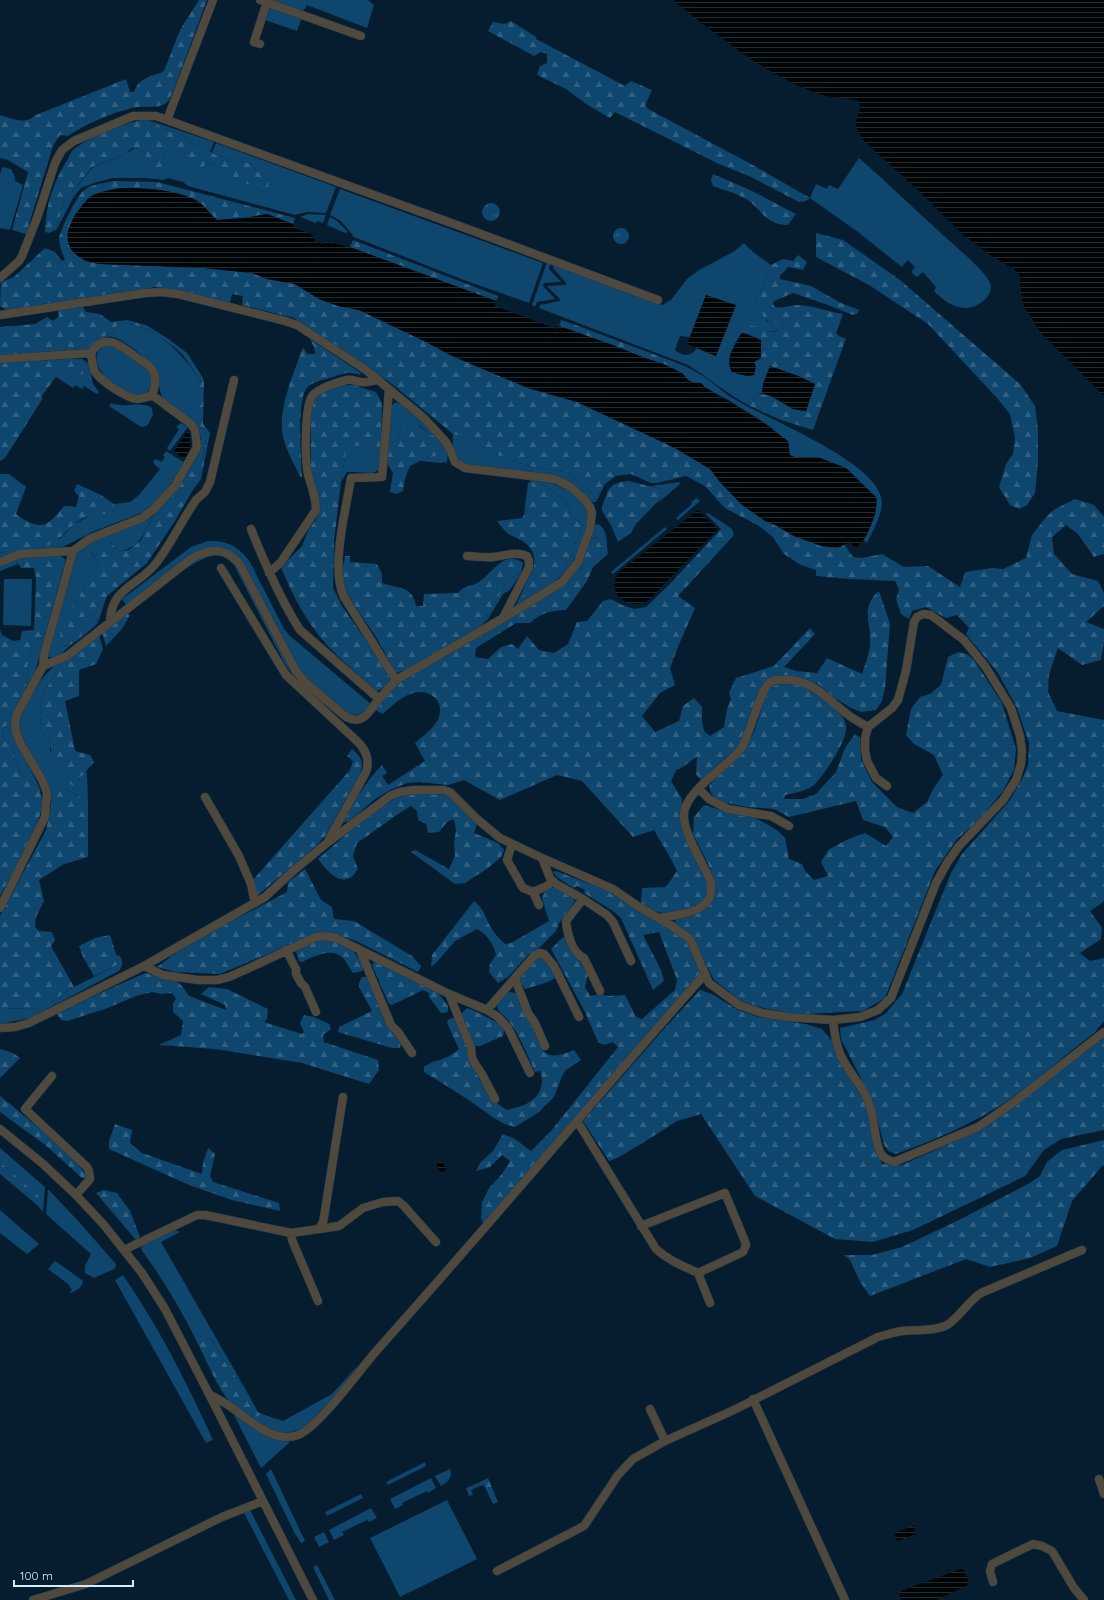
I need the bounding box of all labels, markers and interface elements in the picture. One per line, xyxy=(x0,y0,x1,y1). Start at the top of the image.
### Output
scale bar xyxy=(14,1562,133,1588)
text: 100 m xyxy=(20,1568,53,1583)

